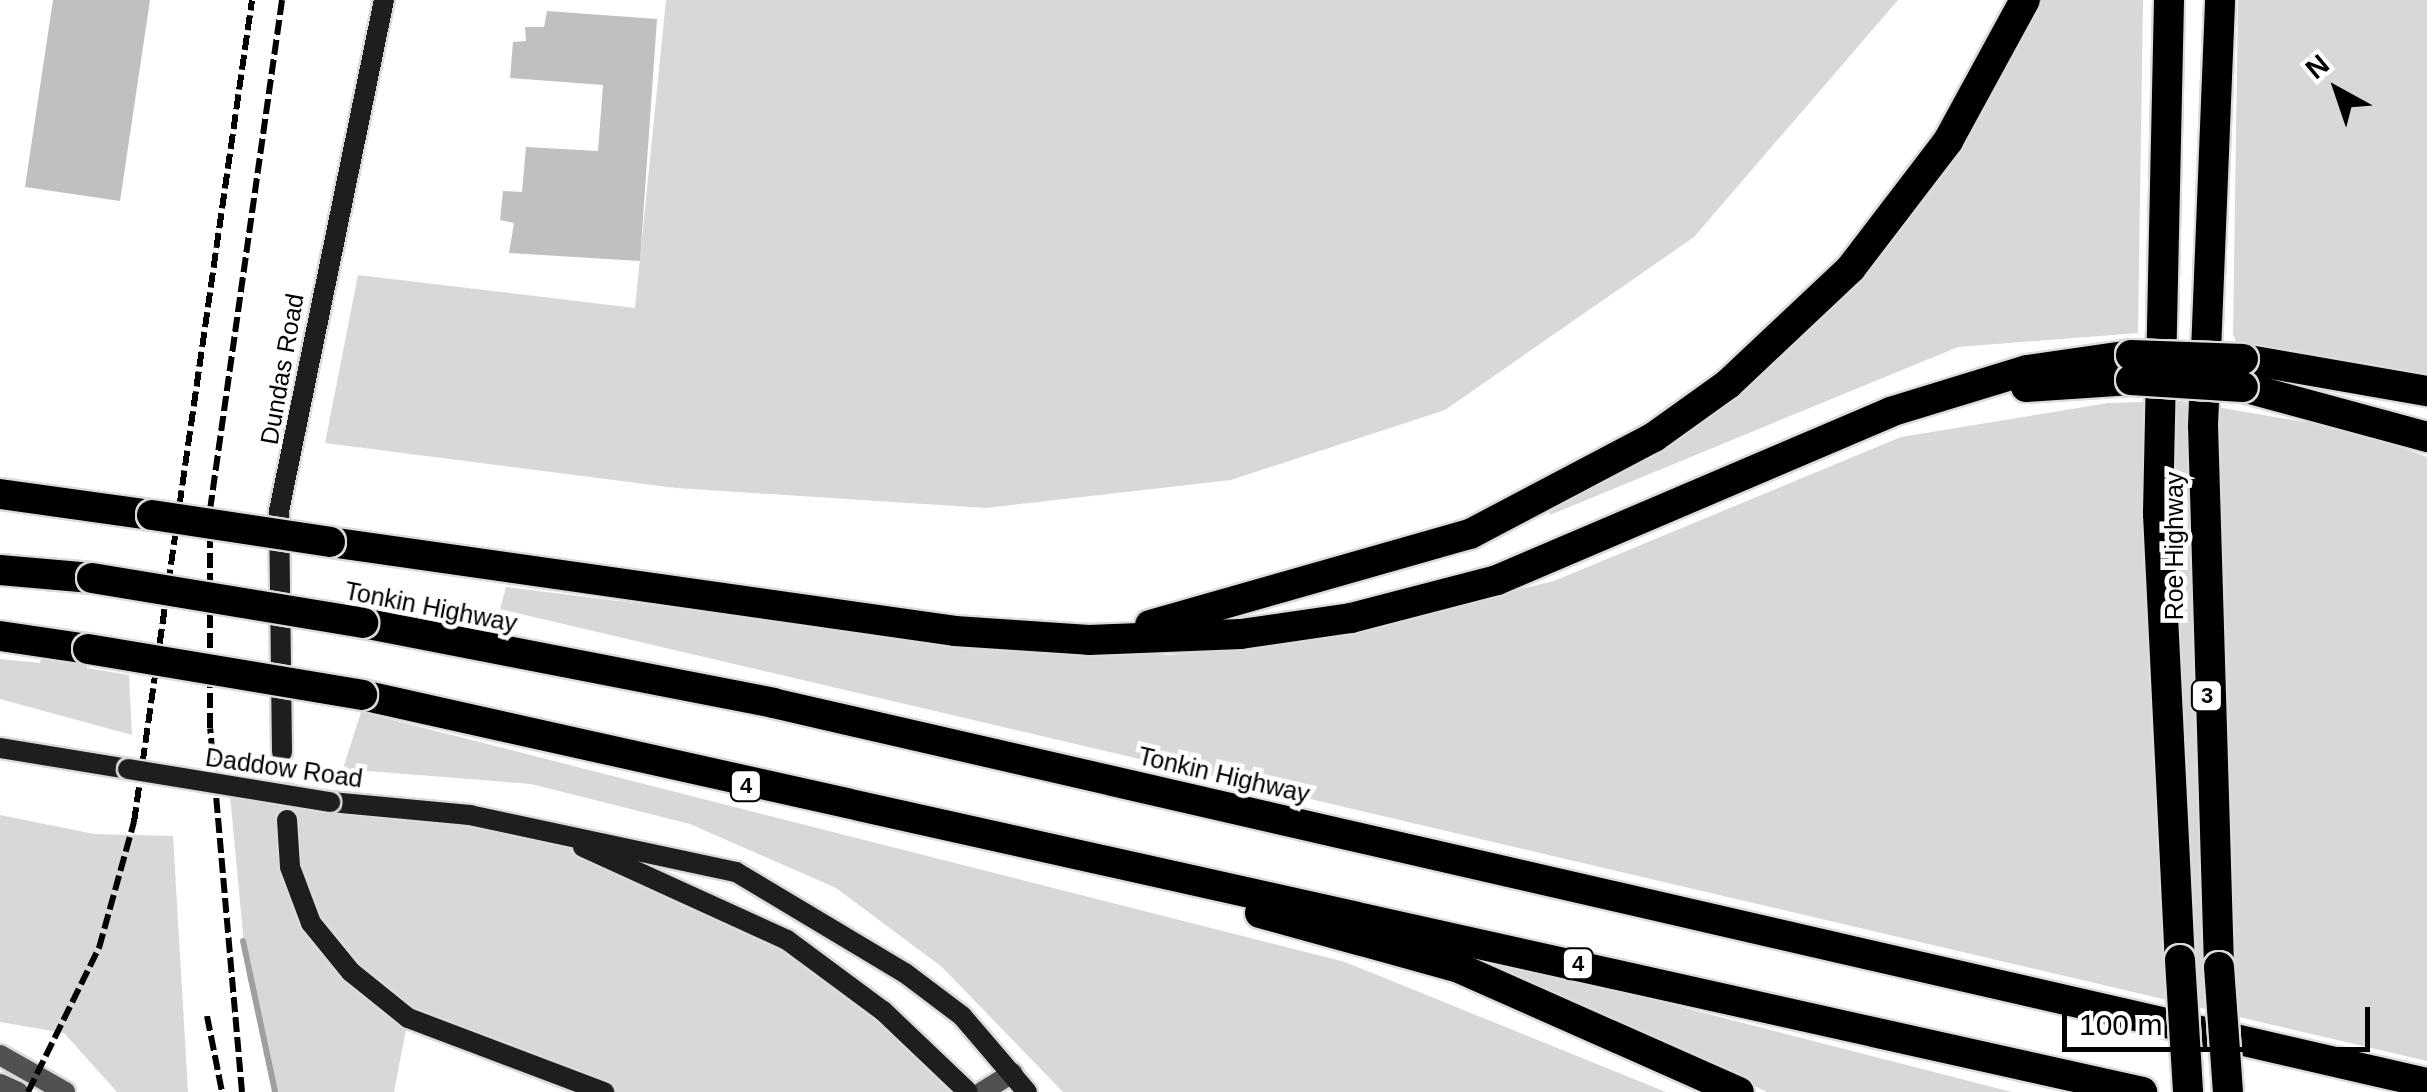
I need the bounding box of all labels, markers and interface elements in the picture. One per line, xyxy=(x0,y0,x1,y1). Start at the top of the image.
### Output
north arrow xyxy=(2287,40,2387,140)
text: N xyxy=(2300,48,2335,85)
street label: Dundas Road xyxy=(254,291,310,447)
street label: Roe Highway xyxy=(2159,472,2189,620)
street label: Tonkin Highway xyxy=(342,576,520,638)
road number: 3 xyxy=(2190,679,2224,713)
street label: Tonkin Highway xyxy=(1135,741,1313,809)
street label: Daddow Road xyxy=(203,742,365,794)
road number: 4 xyxy=(728,769,764,803)
road number: 4 xyxy=(1560,947,1596,981)
scale bar xyxy=(2067,987,2374,1049)
text: 100 m xyxy=(2079,1008,2162,1041)

